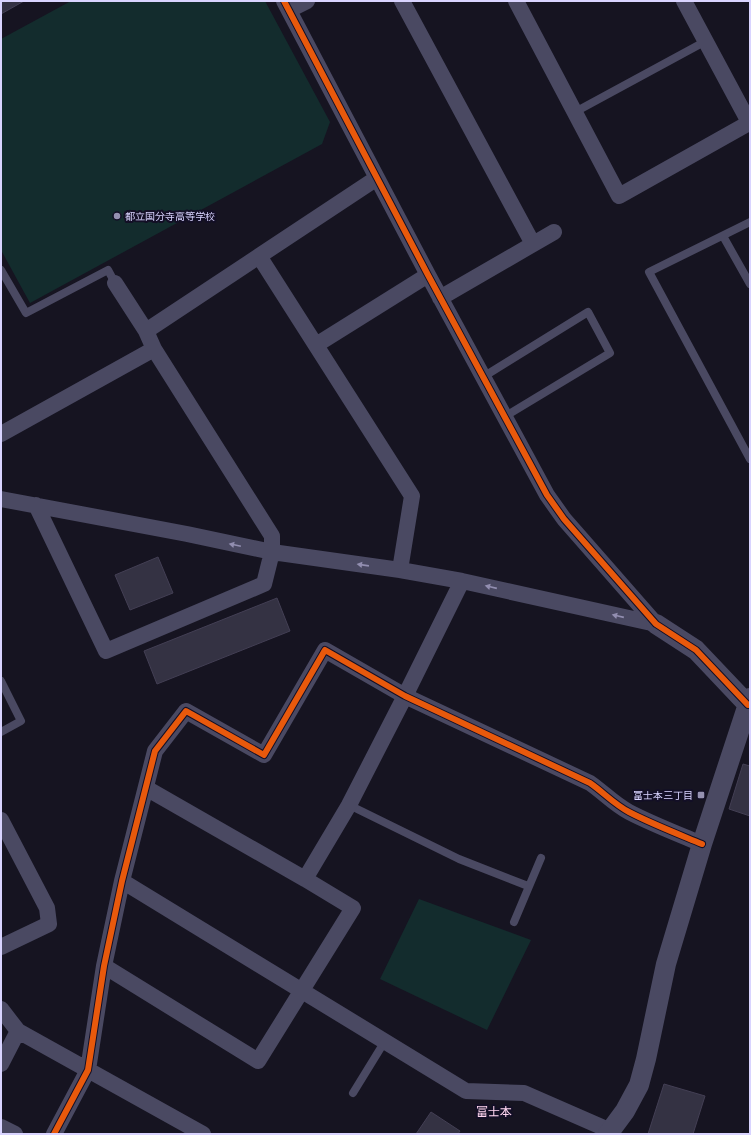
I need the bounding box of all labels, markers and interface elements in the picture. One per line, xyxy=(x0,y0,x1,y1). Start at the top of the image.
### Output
marker: 都立国分寺高等学校 xyxy=(112,211,122,221)
place label: 都立国分寺高等学校 xyxy=(125,211,215,222)
one-way arrow xyxy=(228,541,241,547)
one-way arrow xyxy=(357,562,369,568)
one-way arrow xyxy=(485,584,497,590)
one-way arrow xyxy=(612,612,624,618)
place label: 富士本三丁目 xyxy=(633,790,693,801)
marker: 富士本三丁目 xyxy=(696,790,706,800)
district label: 富士本 xyxy=(476,1105,512,1119)

